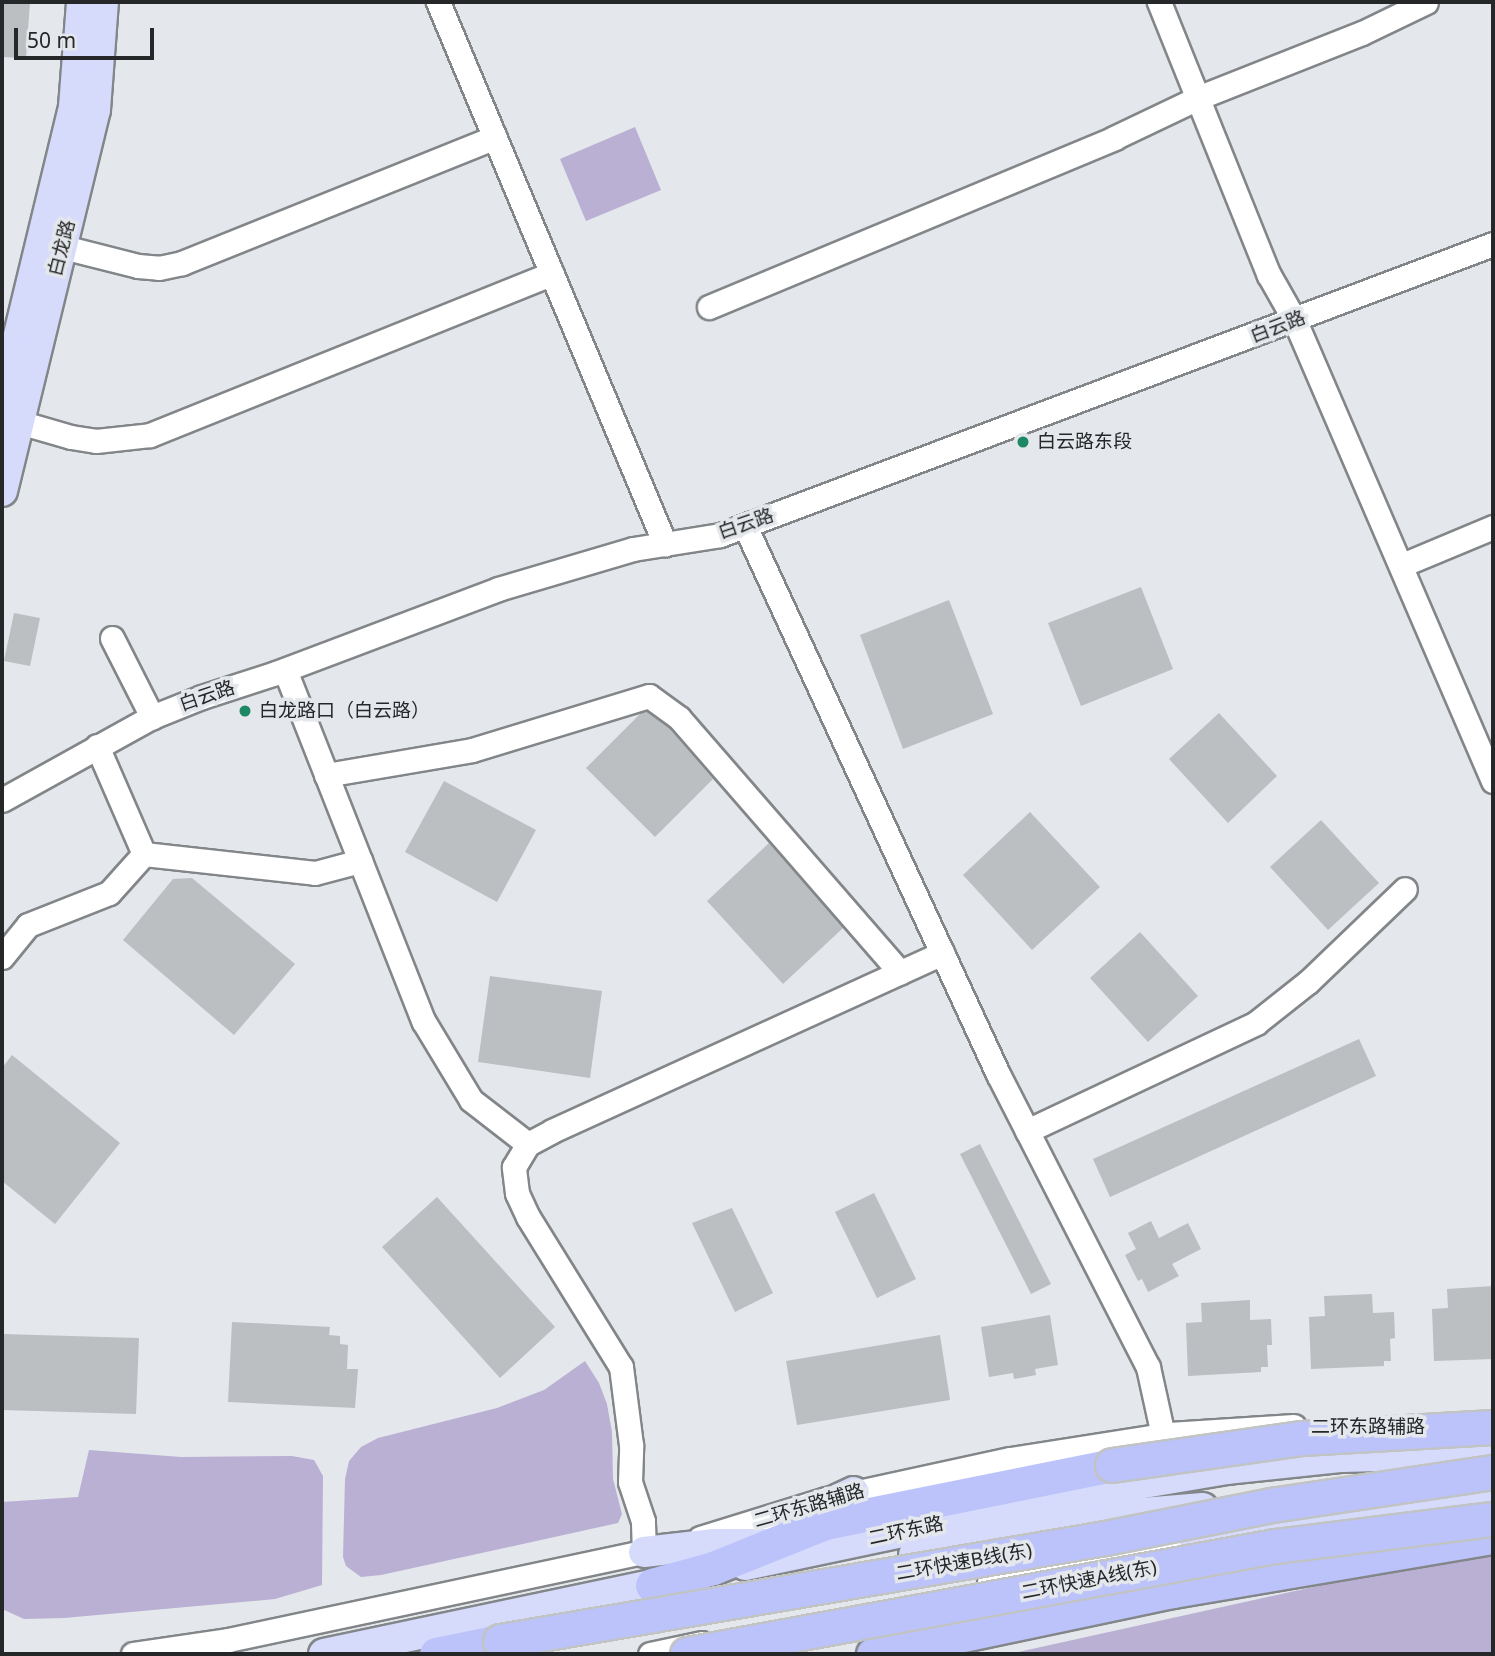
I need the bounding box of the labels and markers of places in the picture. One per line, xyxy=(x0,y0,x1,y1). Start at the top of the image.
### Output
place label: 白云路东段 xyxy=(1037,431,1132,453)
marker: 白云路东段 xyxy=(1015,434,1031,450)
place label: 白龙路口（白云路） xyxy=(259,700,430,722)
marker: 白龙路口（白云路） xyxy=(237,703,253,719)

